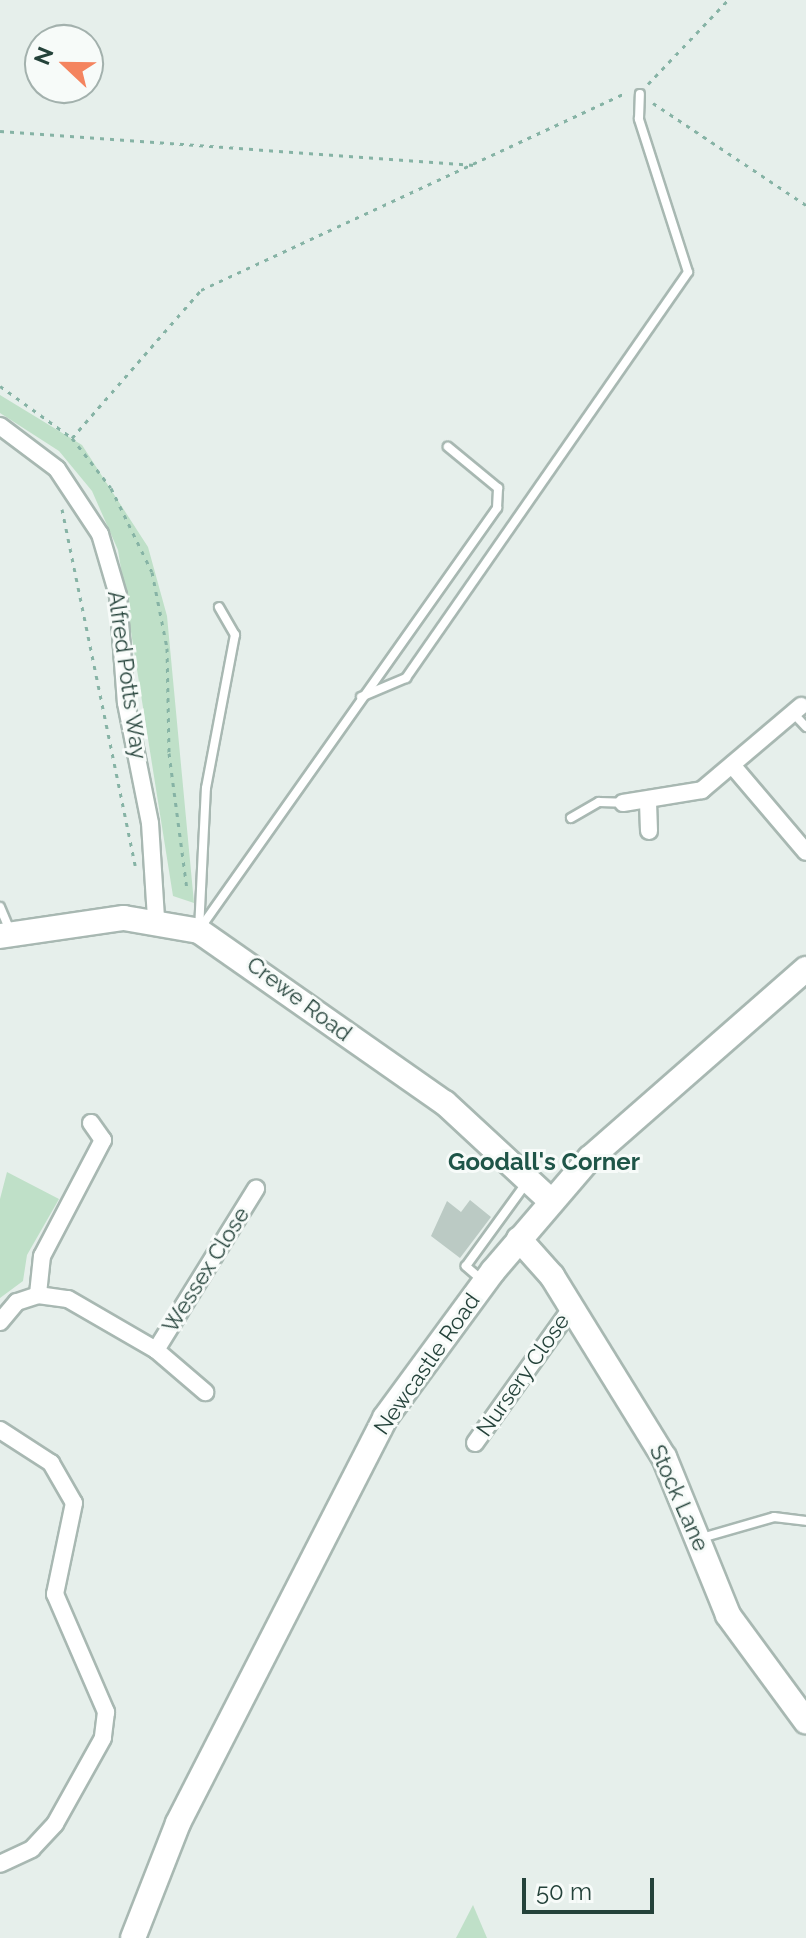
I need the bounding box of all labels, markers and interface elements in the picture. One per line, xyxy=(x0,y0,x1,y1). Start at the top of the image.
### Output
north arrow xyxy=(24,24,104,104)
text: N xyxy=(28,43,59,68)
street label: Alfred Potts Way xyxy=(102,589,152,761)
street label: Crewe Road xyxy=(242,951,356,1047)
district label: Goodall's Corner xyxy=(448,1148,640,1176)
street label: Wessex Close xyxy=(157,1203,255,1337)
street label: Newcastle Road xyxy=(369,1288,485,1440)
street label: Nursery Close xyxy=(471,1308,575,1442)
street label: Stock Lane xyxy=(644,1441,714,1555)
scale bar xyxy=(526,1862,658,1912)
text: 50 m xyxy=(536,1877,592,1906)

